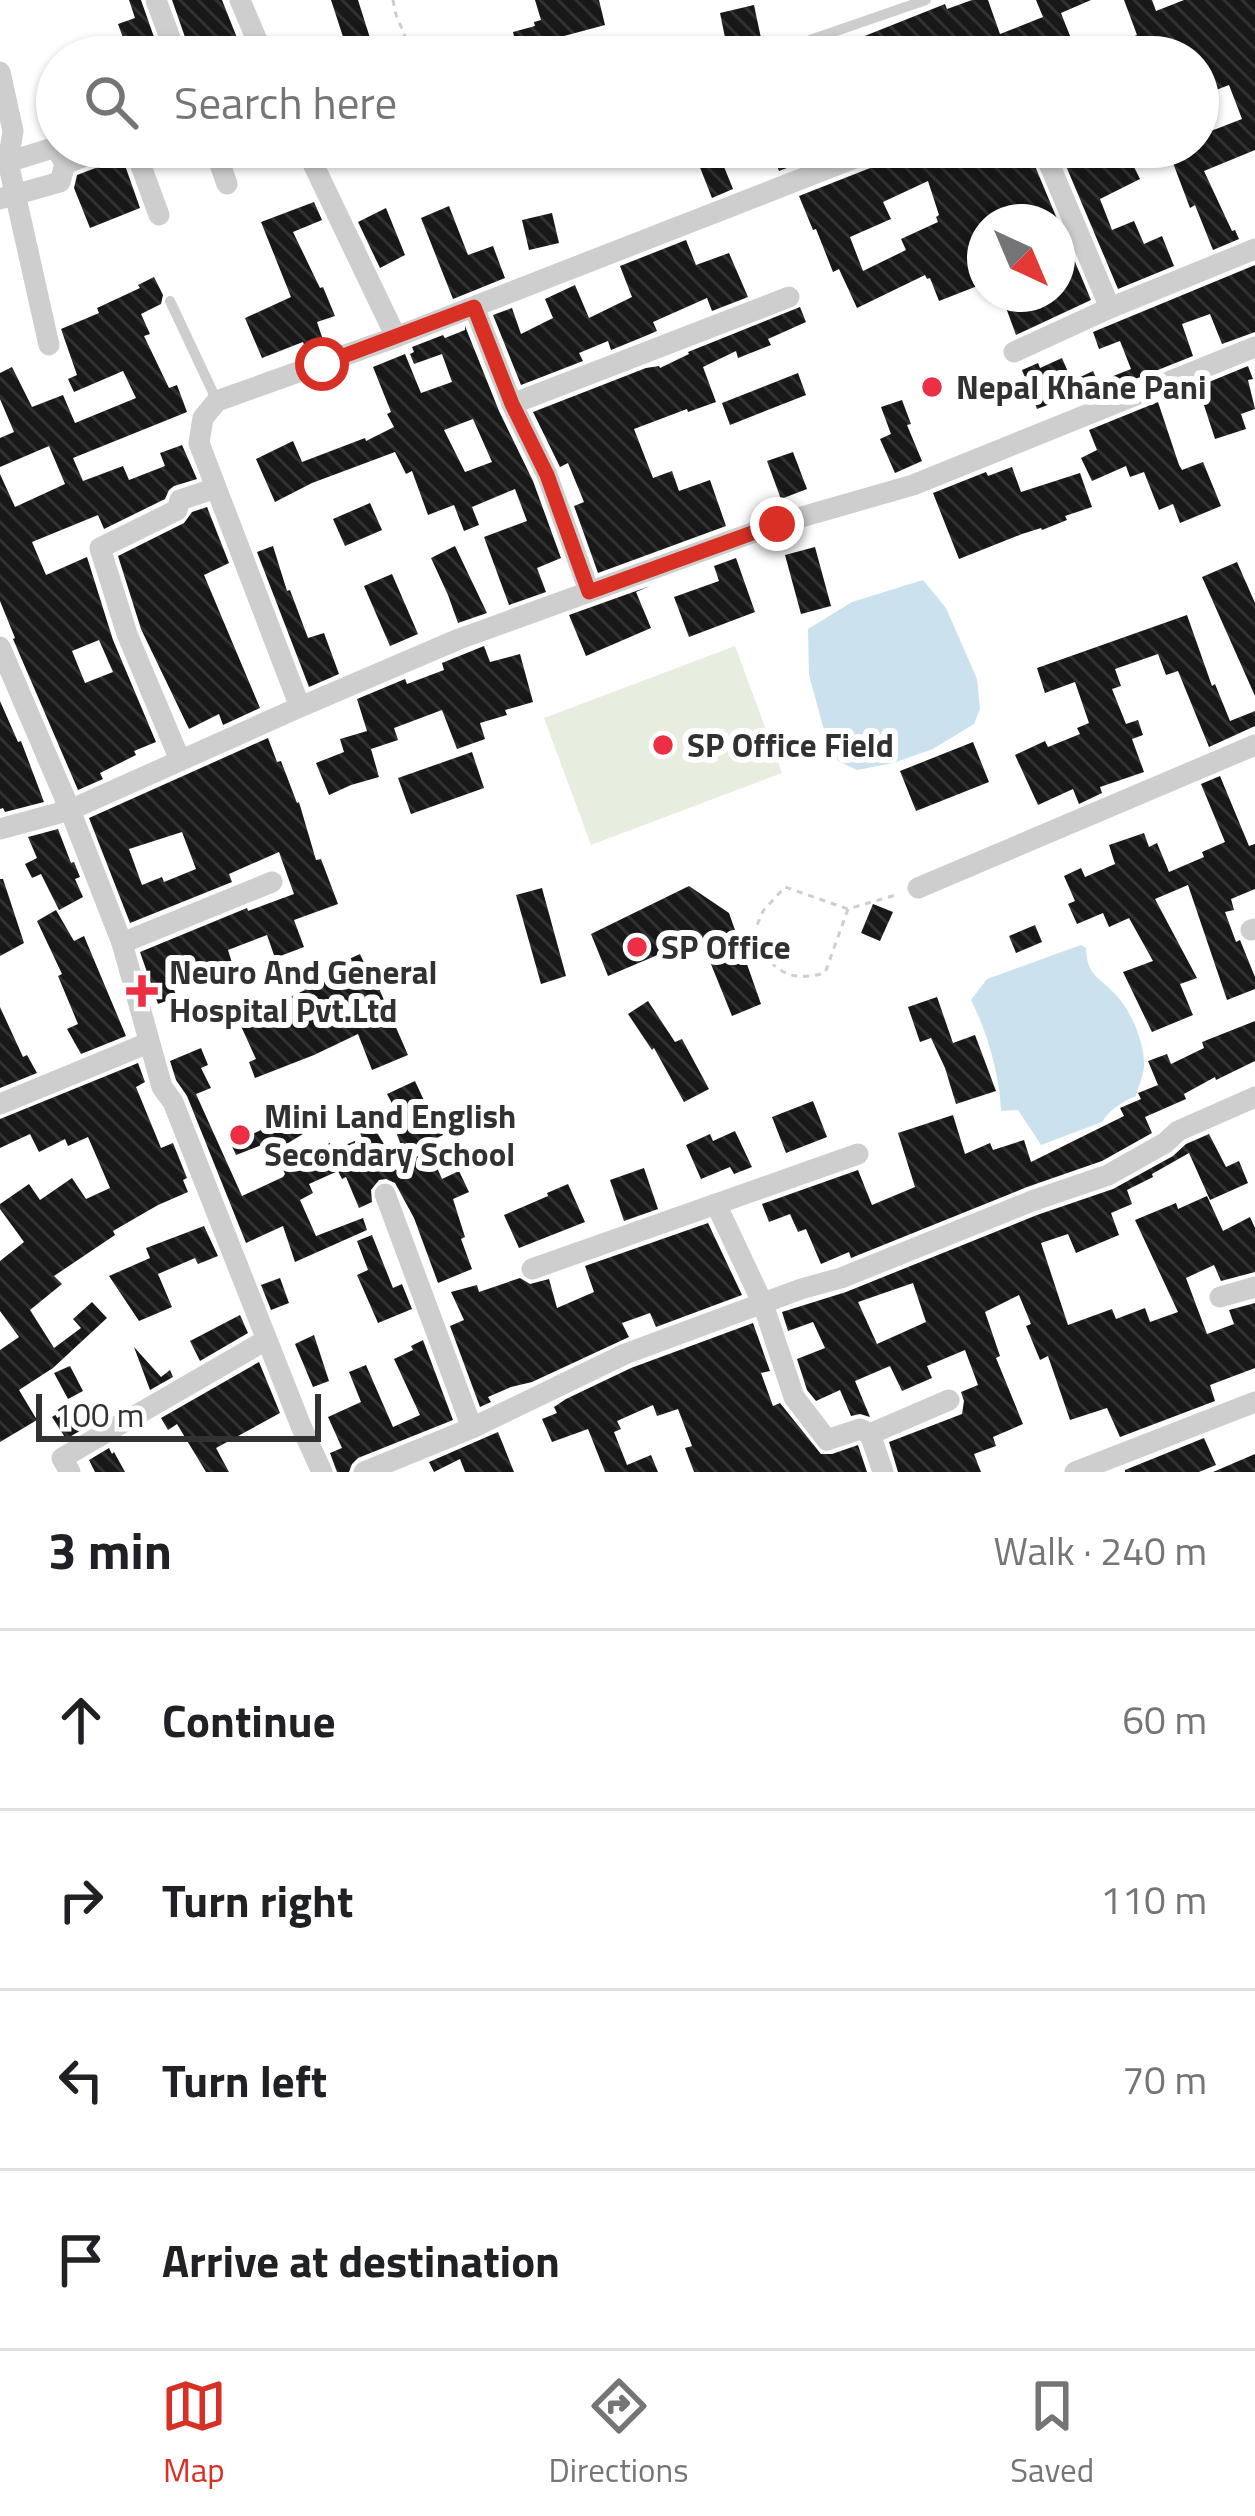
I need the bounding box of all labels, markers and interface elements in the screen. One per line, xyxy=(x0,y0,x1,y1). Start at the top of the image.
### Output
search box xyxy=(36,36,1219,168)
text: Search here xyxy=(174,68,397,136)
icon: search xyxy=(78,69,144,135)
north arrow xyxy=(967,204,1075,312)
route start xyxy=(295,337,349,391)
place label: Nepal Khane Pani xyxy=(956,362,1206,412)
marker: Nepal Khane Pani xyxy=(919,374,945,400)
route end xyxy=(750,497,804,551)
place label: SP Office Field xyxy=(687,720,894,770)
marker: SP Office Field xyxy=(650,732,676,758)
place label: SP Office xyxy=(661,922,791,972)
marker: SP Office xyxy=(624,934,650,960)
place label: Neuro And General Hospital Pvt.Ltd xyxy=(169,947,437,1035)
marker: Neuro And General Hospital Pvt.Ltd xyxy=(126,975,158,1007)
place label: Mini Land English Secondary School xyxy=(264,1091,516,1179)
marker: Mini Land English Secondary School xyxy=(227,1122,253,1148)
scale bar xyxy=(36,1388,321,1441)
text: 100 m xyxy=(54,1390,144,1440)
text: 3 min xyxy=(48,1511,172,1589)
text: Walk · 240 m xyxy=(993,1521,1207,1580)
text: Continue xyxy=(162,1686,336,1754)
icon: ahead xyxy=(48,1687,114,1753)
text: 60 m xyxy=(1122,1690,1207,1749)
text: Turn right xyxy=(162,1866,353,1934)
icon: right xyxy=(48,1867,114,1933)
text: 110 m xyxy=(1100,1870,1207,1929)
text: Turn left xyxy=(162,2046,327,2114)
icon: left xyxy=(48,2047,114,2113)
text: 70 m xyxy=(1122,2050,1207,2109)
text: Arrive at destination xyxy=(162,2226,560,2294)
icon: arrive xyxy=(48,2227,114,2293)
tab: Map xyxy=(161,2373,227,2495)
tab: Directions xyxy=(549,2373,688,2495)
tab: Saved xyxy=(1010,2373,1094,2495)

